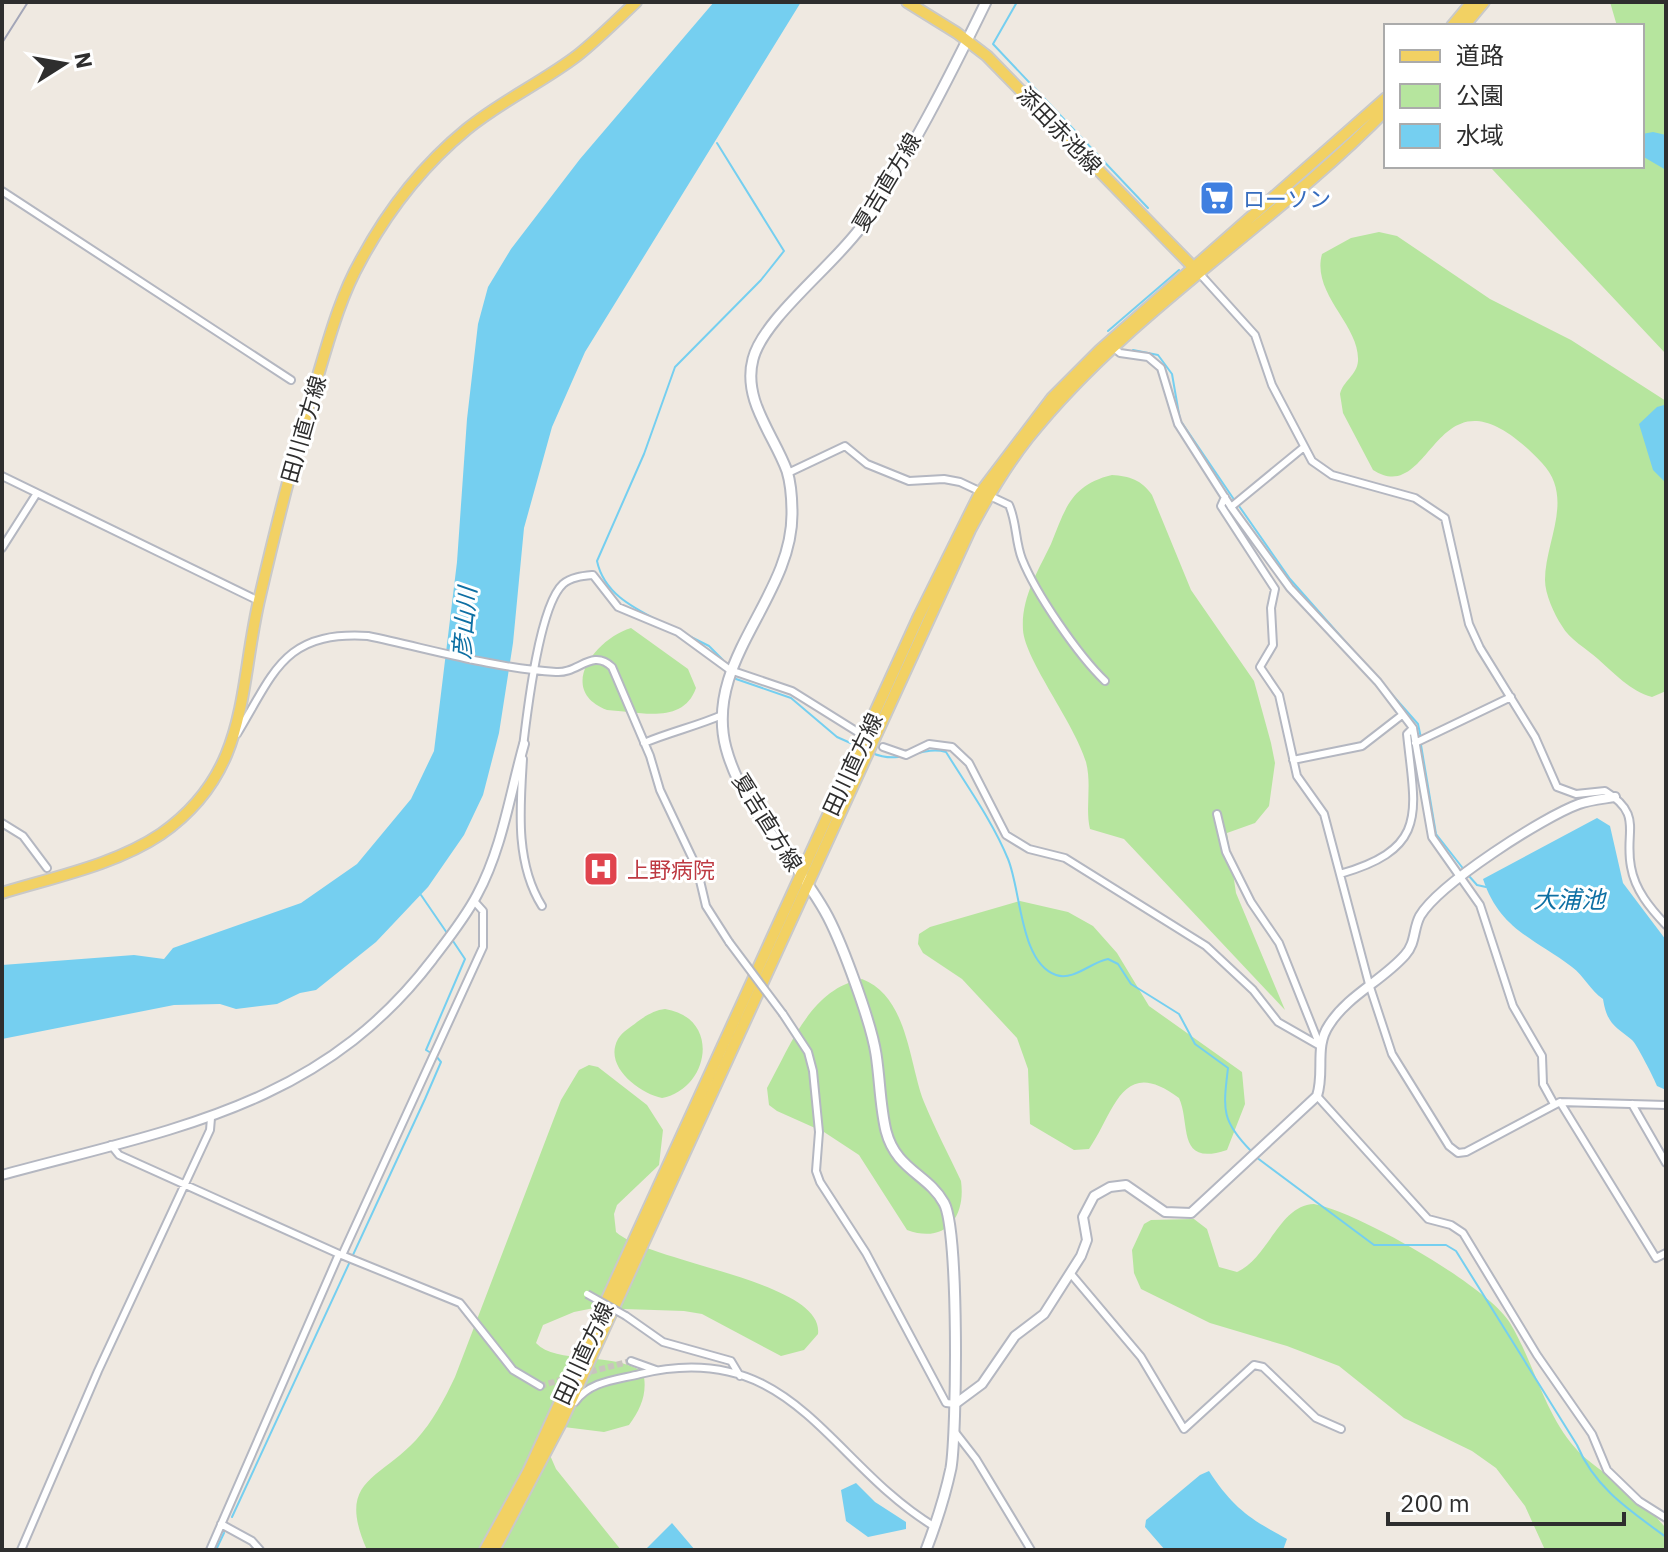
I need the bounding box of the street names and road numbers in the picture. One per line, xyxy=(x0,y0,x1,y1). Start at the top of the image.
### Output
street label: 添田赤池線 xyxy=(1011,80,1109,180)
street label: 夏吉直方線 xyxy=(845,127,927,237)
street label: 田川直方線 xyxy=(274,372,332,486)
street label: 田川直方線 xyxy=(816,708,888,820)
street label: 夏吉直方線 xyxy=(727,768,809,876)
street label: 田川直方線 xyxy=(547,1297,619,1409)

